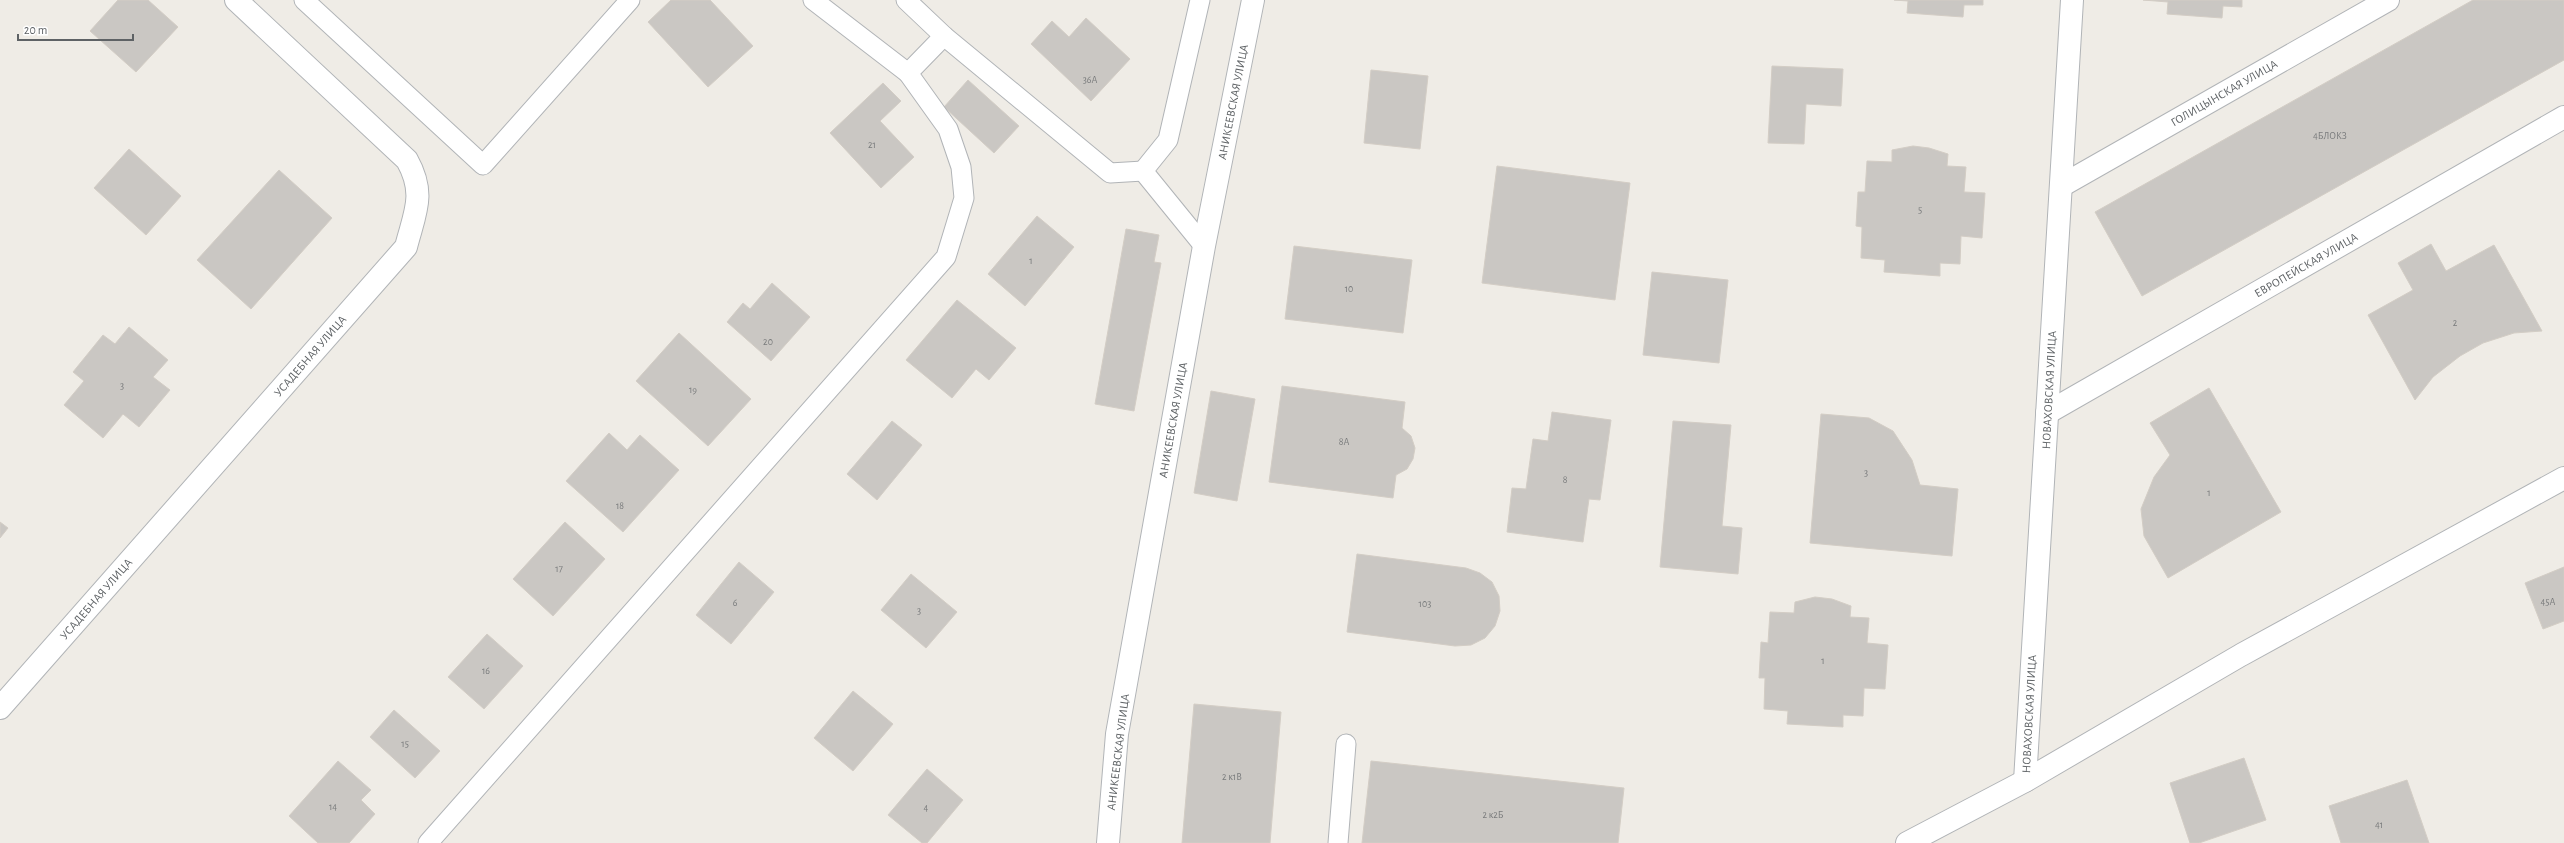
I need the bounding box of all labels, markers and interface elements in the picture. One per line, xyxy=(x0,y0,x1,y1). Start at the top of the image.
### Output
scale bar xyxy=(18,16,133,42)
text: 20 m xyxy=(24,24,47,36)
street label: АНИКЕЕВСКАЯ УЛИЦА xyxy=(1216,43,1250,161)
street label: ГОЛИЦЫНСКАЯ УЛИЦА xyxy=(2169,58,2279,128)
house number: 36А xyxy=(1083,75,1097,85)
house number: 4БЛОКЗ xyxy=(2313,131,2347,141)
house number: 21 xyxy=(868,140,876,150)
house number: 5 xyxy=(1918,205,1922,215)
street label: ЕВРОПЕЙСКАЯ УЛИЦА xyxy=(2252,230,2360,299)
house number: 1 xyxy=(1029,256,1033,266)
house number: 10 xyxy=(1345,284,1353,294)
street label: УСАДЕБНАЯ УЛИЦА xyxy=(272,313,348,399)
house number: 2 xyxy=(2453,318,2458,328)
street label: НОВАХОВСКАЯ УЛИЦА xyxy=(2040,330,2058,450)
house number: 20 xyxy=(763,337,773,347)
street label: АНИКЕЕВСКАЯ УЛИЦА xyxy=(1157,361,1189,479)
house number: 3 xyxy=(120,381,124,391)
house number: 19 xyxy=(689,385,697,395)
house number: 8А xyxy=(1339,437,1349,447)
house number: 3 xyxy=(1864,468,1868,478)
house number: 8 xyxy=(1563,475,1568,485)
house number: 1 xyxy=(2207,488,2211,498)
house number: 18 xyxy=(616,501,624,511)
street label: УСАДЕБНАЯ УЛИЦА xyxy=(58,556,134,642)
house number: 17 xyxy=(555,564,563,574)
house number: 45А xyxy=(2541,597,2556,607)
house number: 6 xyxy=(733,598,738,608)
house number: 103 xyxy=(1419,599,1431,609)
house number: 3 xyxy=(917,606,921,616)
street label: НОВАХОВСКАЯ УЛИЦА xyxy=(2020,654,2038,774)
house number: 1 xyxy=(1821,656,1825,666)
house number: 16 xyxy=(482,666,490,676)
street label: АНИКЕЕВСКАЯ УЛИЦА xyxy=(1105,693,1131,811)
house number: 15 xyxy=(401,739,409,749)
house number: 2 к1В xyxy=(1222,772,1242,782)
house number: 14 xyxy=(329,802,337,812)
house number: 4 xyxy=(924,803,929,813)
house number: 2 к2Б xyxy=(1482,810,1504,820)
house number: 41 xyxy=(2375,820,2383,830)

